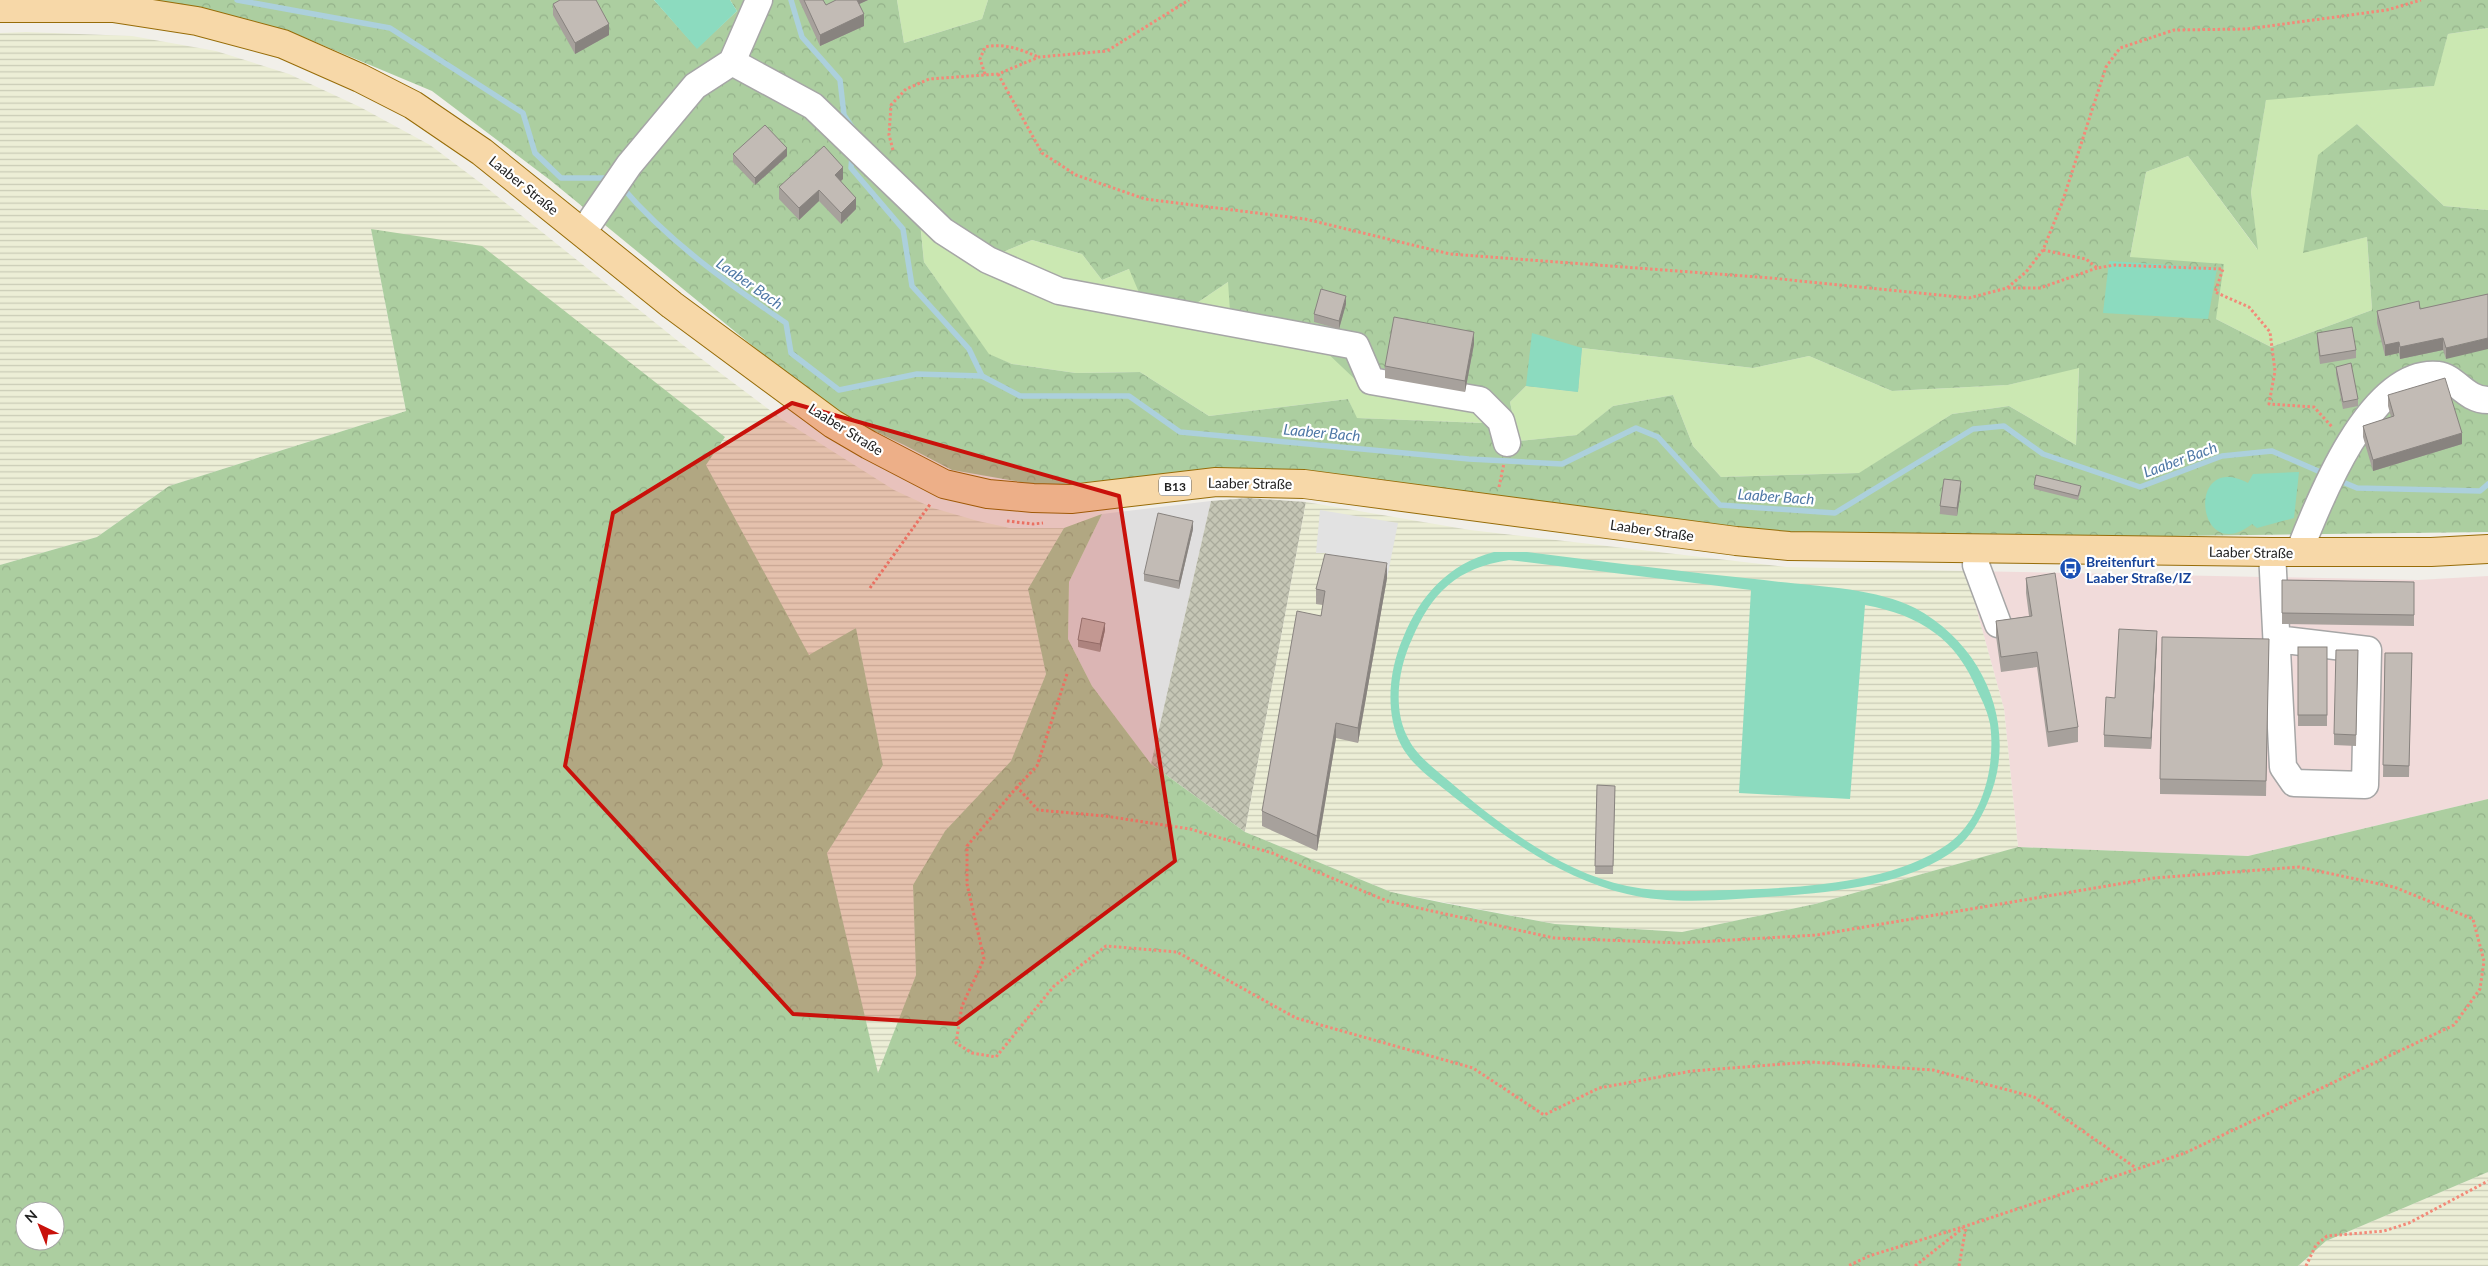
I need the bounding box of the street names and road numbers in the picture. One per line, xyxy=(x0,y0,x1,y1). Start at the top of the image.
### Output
street label: Laaber Straße xyxy=(486,152,562,218)
street label: Laaber Straße xyxy=(806,399,886,459)
street label: Laaber Straße xyxy=(1208,474,1292,492)
road number: B13 xyxy=(1159,476,1191,496)
street label: Laaber Straße xyxy=(1609,516,1695,544)
street label: Laaber Straße xyxy=(2209,543,2293,561)

